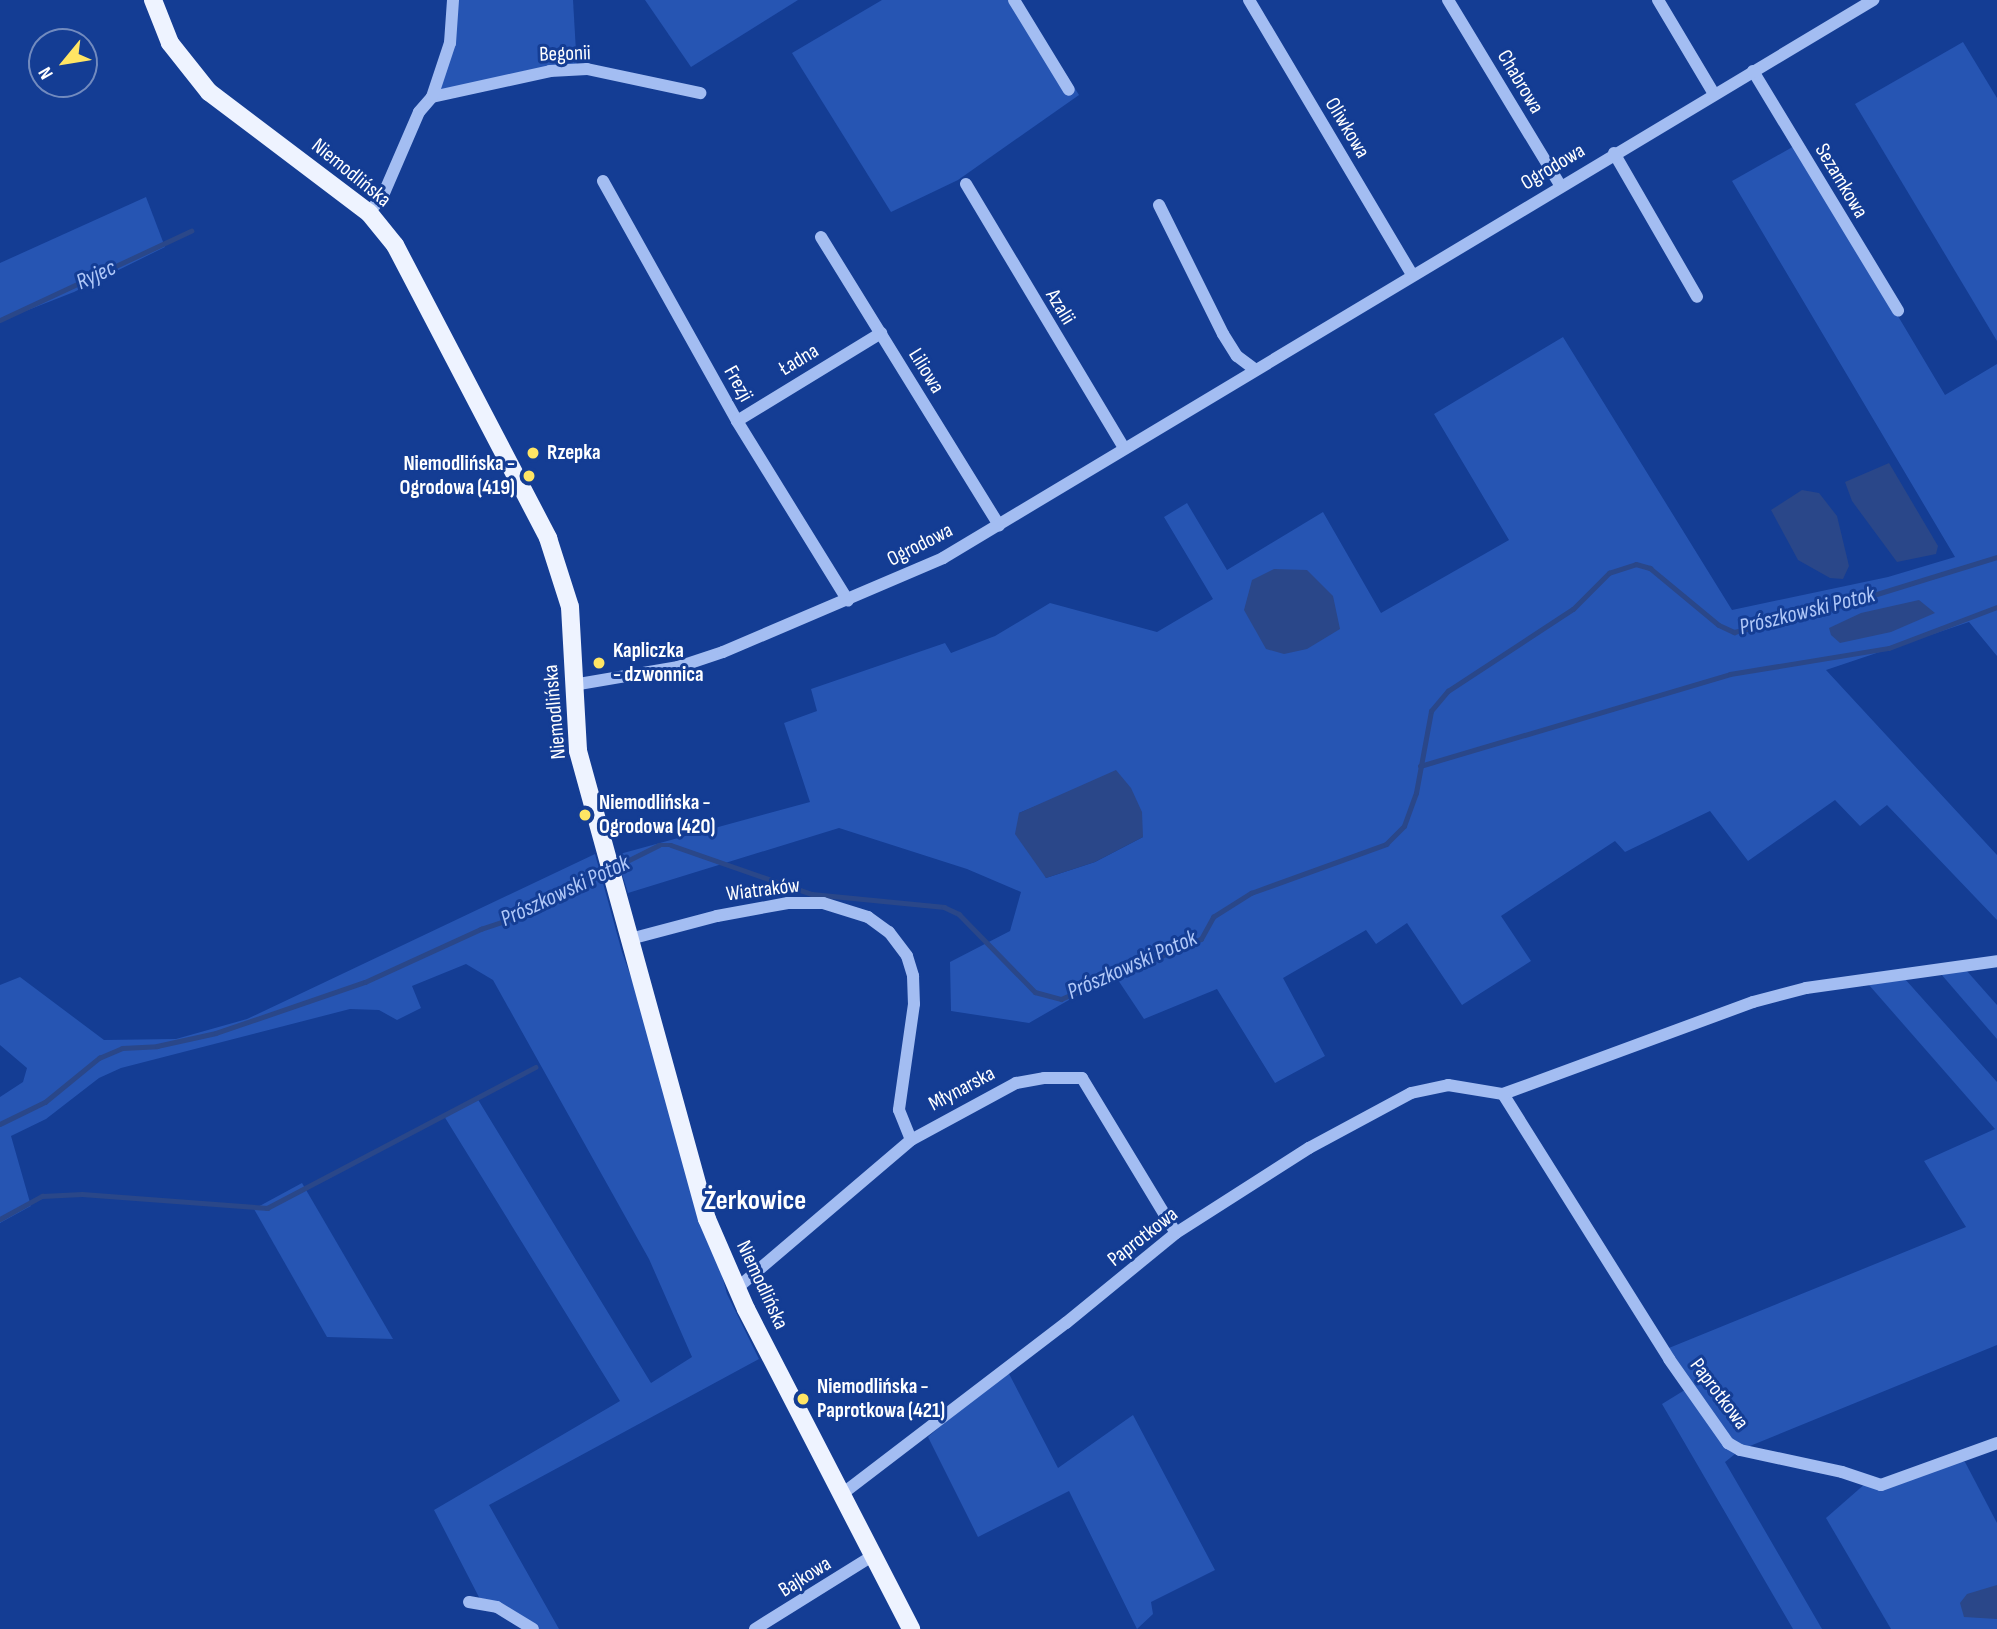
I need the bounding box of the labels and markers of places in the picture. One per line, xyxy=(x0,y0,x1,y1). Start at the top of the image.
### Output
place label: Rzepka xyxy=(547,440,601,466)
marker: Rzepka xyxy=(525,445,541,461)
place label: Niemodlińska - Ogrodowa (419) xyxy=(400,451,515,501)
marker: Niemodlińska - Ogrodowa (419) xyxy=(521,468,537,484)
place label: Kapliczka - dzwonnica xyxy=(613,638,704,688)
marker: Kapliczka - dzwonnica xyxy=(591,655,607,671)
place label: Niemodlińska - Ogrodowa (420) xyxy=(599,790,715,840)
marker: Niemodlińska - Ogrodowa (420) xyxy=(577,807,593,823)
place label: Niemodlińska - Paprotkowa (421) xyxy=(817,1374,945,1424)
marker: Niemodlińska - Paprotkowa (421) xyxy=(795,1391,811,1407)

